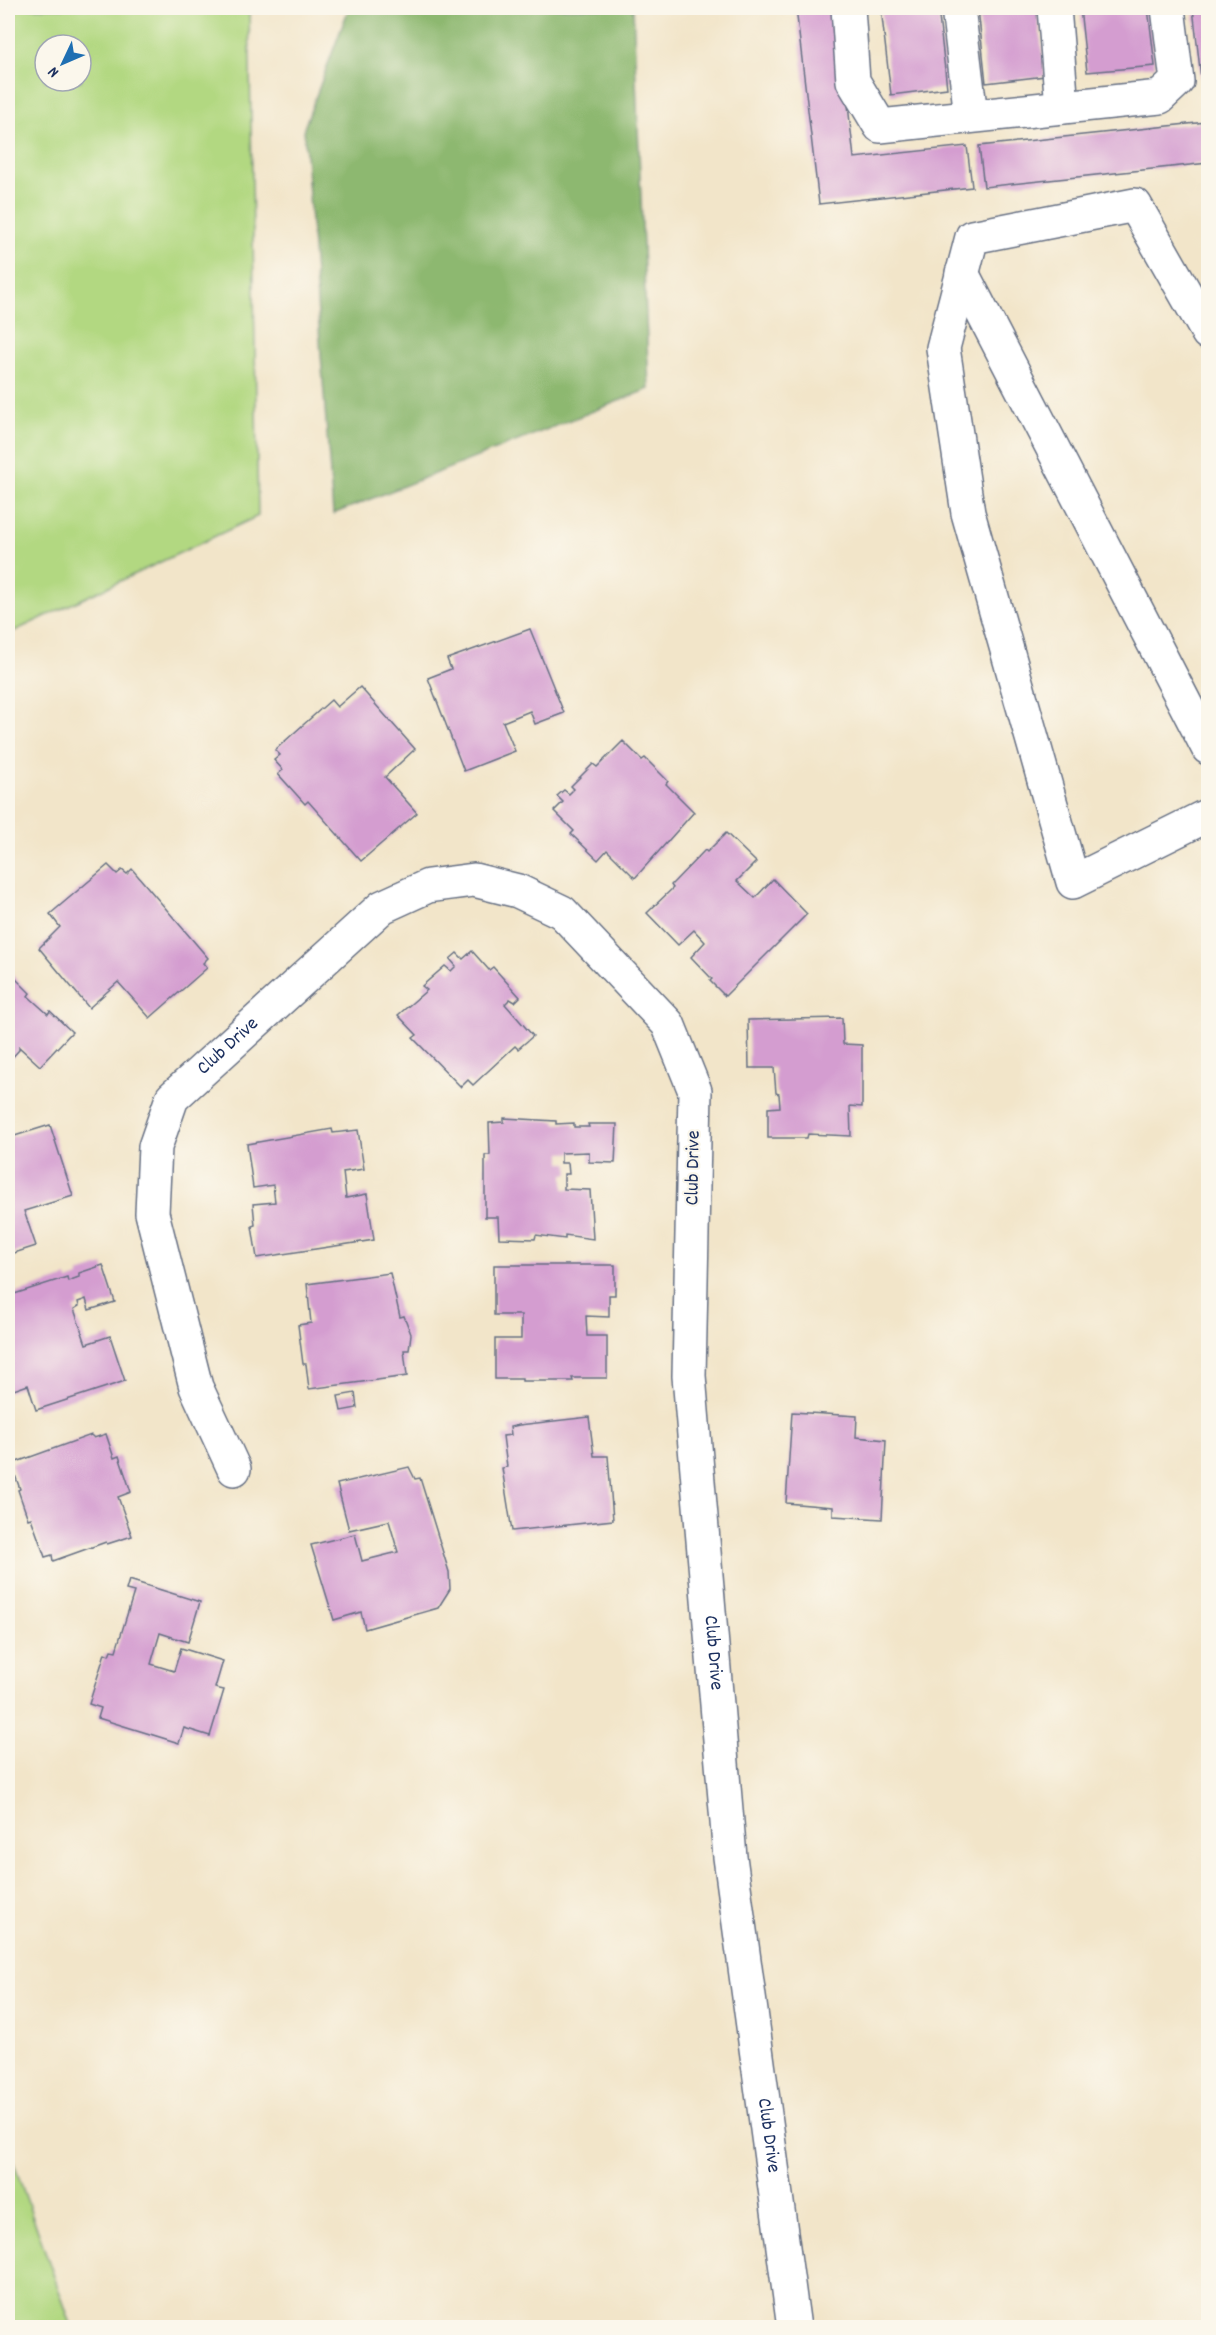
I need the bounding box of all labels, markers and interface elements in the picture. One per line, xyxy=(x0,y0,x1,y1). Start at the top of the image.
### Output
north arrow xyxy=(33,33,93,93)
text: N xyxy=(43,61,65,83)
street label: Club Drive xyxy=(191,1011,266,1082)
street label: Club Drive xyxy=(679,1130,709,1206)
street label: Club Drive xyxy=(695,1614,730,1692)
street label: Club Drive xyxy=(749,2096,787,2175)

